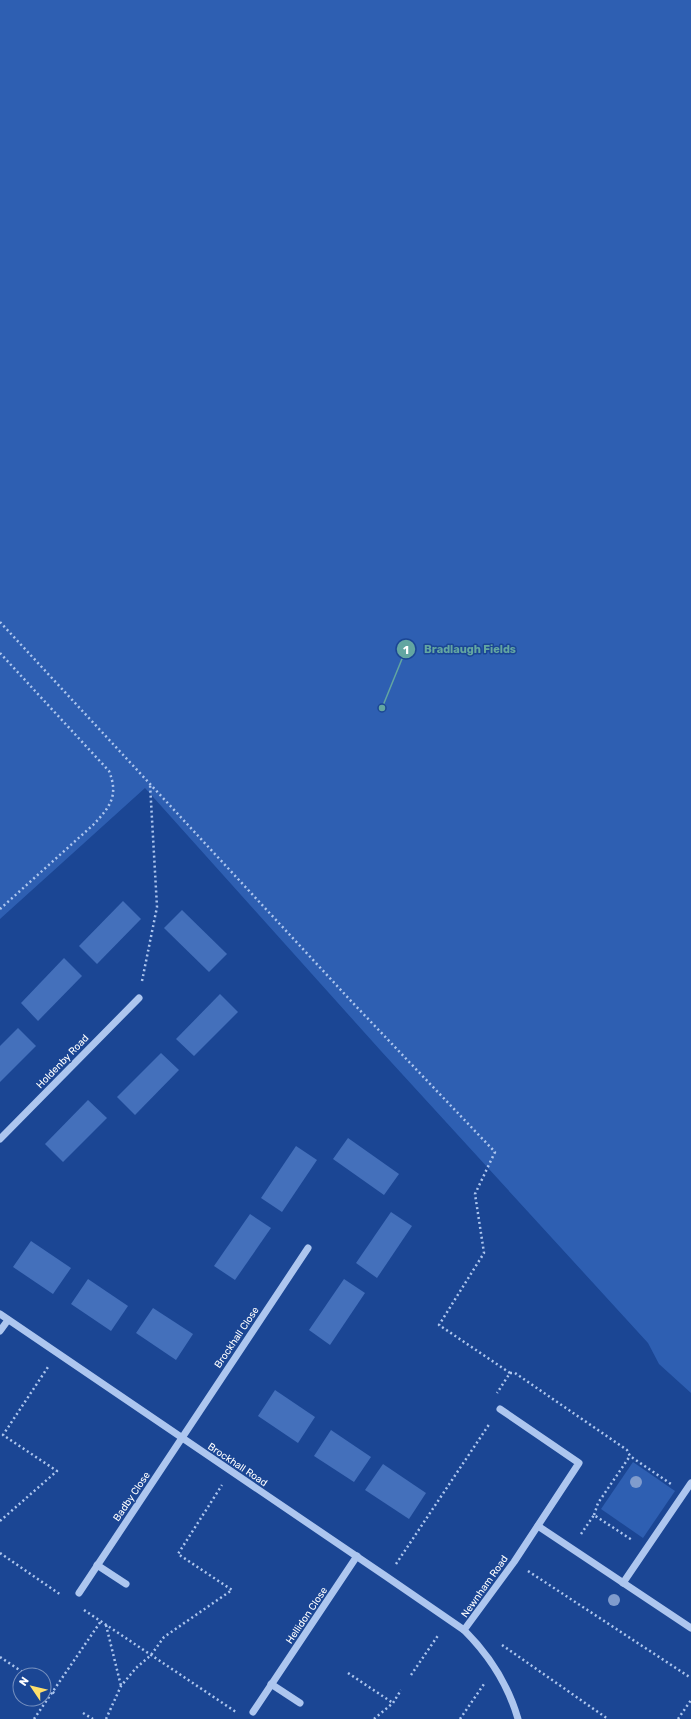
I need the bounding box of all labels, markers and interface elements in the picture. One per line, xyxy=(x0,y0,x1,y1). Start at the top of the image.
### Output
callout: Bradlaugh Fields xyxy=(396,638,524,661)
text: 1 xyxy=(403,643,409,657)
text: Bradlaugh Fields xyxy=(424,643,516,656)
street label: Holdenby Road xyxy=(34,1032,91,1091)
street label: Brockhall Close xyxy=(212,1304,262,1370)
street label: Brockhall Road xyxy=(205,1440,270,1489)
street label: Badby Close xyxy=(111,1469,153,1524)
street label: Newnham Road xyxy=(459,1553,511,1620)
street label: Hellidon Close xyxy=(283,1585,330,1646)
north arrow xyxy=(12,1667,52,1707)
text: N xyxy=(17,1675,32,1689)

